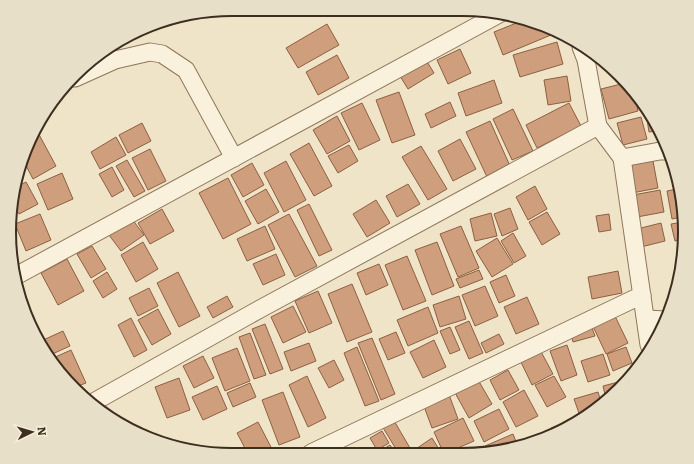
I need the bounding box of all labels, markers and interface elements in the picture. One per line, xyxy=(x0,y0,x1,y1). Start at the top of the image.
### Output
north arrow xyxy=(12,412,52,452)
text: N xyxy=(35,426,51,436)

